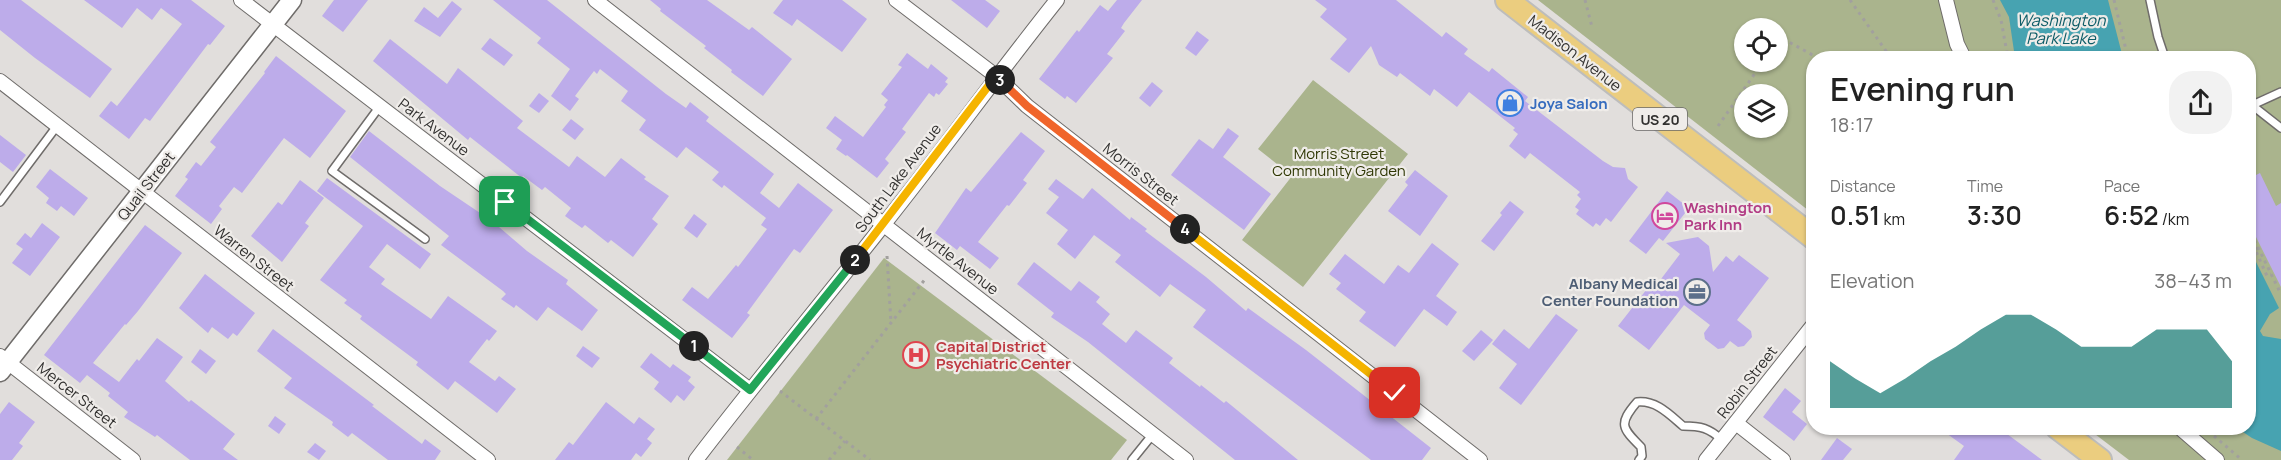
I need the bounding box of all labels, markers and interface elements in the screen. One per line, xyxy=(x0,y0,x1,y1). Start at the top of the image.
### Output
water label: Washington Park Lake xyxy=(2017,9,2106,49)
street label: Madison Avenue xyxy=(1524,10,1626,96)
map controls xyxy=(1734,18,1788,138)
button: locate xyxy=(1734,18,1788,72)
pin: 3 xyxy=(985,65,1015,95)
text: Evening run xyxy=(1830,66,2015,111)
text: 3 xyxy=(995,69,1005,91)
button: share xyxy=(2169,71,2232,134)
button: layers xyxy=(1734,84,1788,138)
shop icon: Joya Salon xyxy=(1495,88,1525,118)
street label: Park Avenue xyxy=(394,93,474,161)
place label: Joya Salon xyxy=(1530,93,1608,114)
road number: US 20 xyxy=(1633,108,1687,130)
text: 18:17 xyxy=(1830,111,1873,138)
street label: South Lake Avenue xyxy=(850,119,946,237)
street label: Morris Street xyxy=(1099,138,1183,210)
park label: Morris Street Community Garden xyxy=(1272,143,1406,181)
street label: Quail Street xyxy=(112,147,180,225)
text: Distance xyxy=(1830,175,1896,197)
text: Time xyxy=(1967,175,2003,197)
text: Pace xyxy=(2104,175,2140,197)
pin xyxy=(479,176,530,227)
icon: arrive xyxy=(488,185,521,218)
place label: Washington Park Inn xyxy=(1684,197,1772,235)
text: 0.51 xyxy=(1830,197,1880,233)
text: 3:30 xyxy=(1967,197,2022,233)
text: 6:52 xyxy=(2104,197,2158,233)
hotel icon: Washington Park Inn xyxy=(1650,201,1680,231)
text: km xyxy=(1880,208,1905,230)
text: /km xyxy=(2158,208,2189,230)
pin: 4 xyxy=(1170,214,1200,244)
text: 4 xyxy=(1180,218,1190,240)
street label: Warren Street xyxy=(209,220,299,296)
street label: Myrtle Avenue xyxy=(913,222,1003,300)
pin: 2 xyxy=(840,245,870,275)
text: 2 xyxy=(850,249,860,271)
text: Elevation xyxy=(1830,267,1914,294)
text: 38–43 m xyxy=(2154,267,2232,294)
place label: Albany Medical Center Foundation xyxy=(1542,273,1678,311)
office icon: Albany Medical Center Foundation xyxy=(1682,277,1712,307)
pin: 1 xyxy=(679,331,709,361)
text: 1 xyxy=(690,335,698,357)
place label: Capital District Psychiatric Center xyxy=(936,336,1071,374)
hospital icon: Capital District Psychiatric Center xyxy=(901,340,931,370)
street label: Robin Street xyxy=(1712,341,1782,423)
street label: Mercer Street xyxy=(33,357,121,433)
pin xyxy=(1369,367,1420,418)
icon: check xyxy=(1378,376,1411,409)

